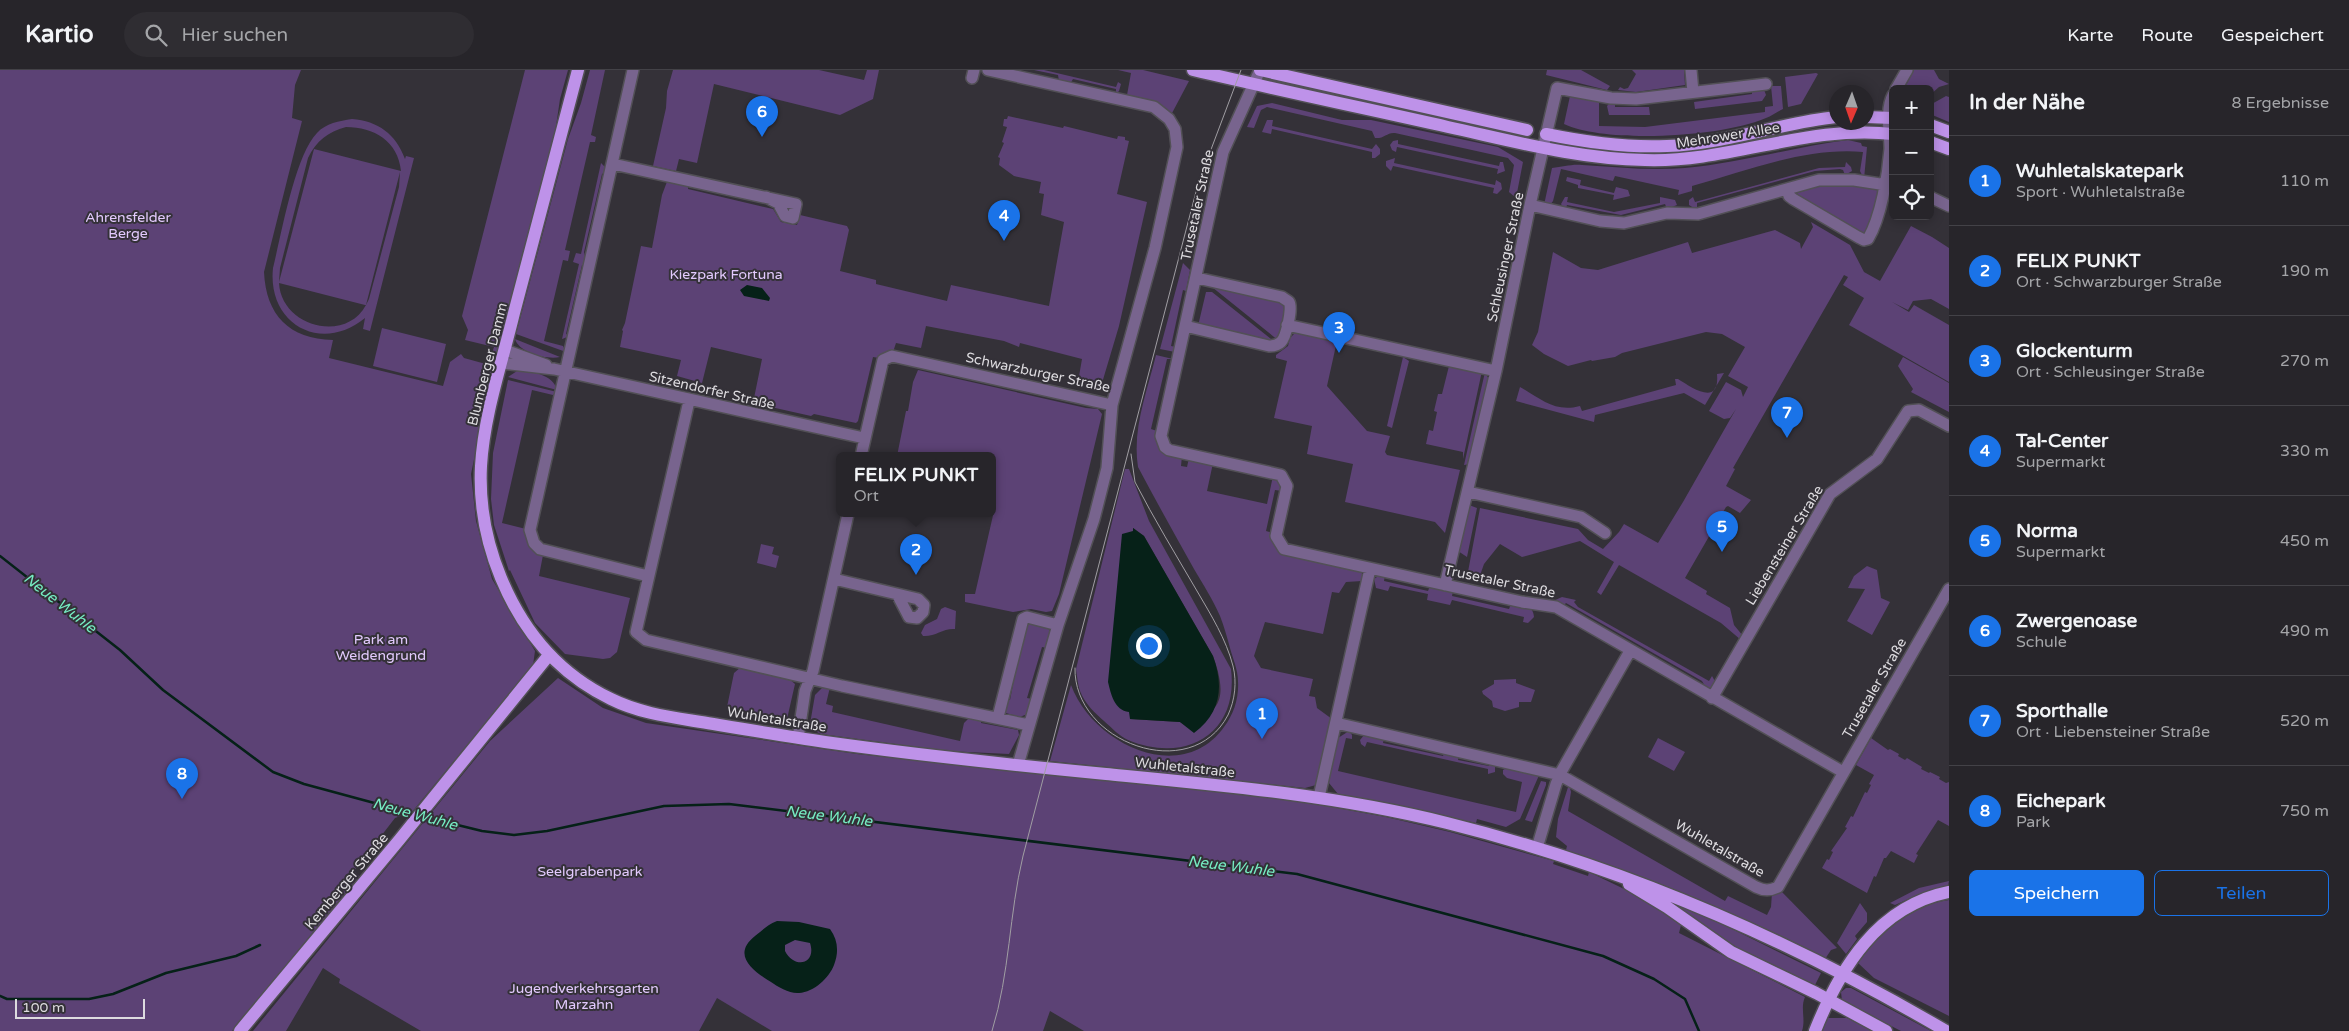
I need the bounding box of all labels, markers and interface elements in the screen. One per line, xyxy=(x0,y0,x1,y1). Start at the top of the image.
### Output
search box xyxy=(124,12,474,57)
text: Kartio xyxy=(25,20,94,49)
icon: search xyxy=(142,21,170,49)
text: Hier suchen xyxy=(182,24,288,46)
text: Karte xyxy=(2067,24,2113,46)
text: Route xyxy=(2141,24,2193,46)
text: Gespeichert xyxy=(2221,24,2324,46)
north arrow xyxy=(1829,85,1874,130)
map controls xyxy=(1889,85,1934,220)
button: + xyxy=(1889,85,1934,130)
text: In der Nähe xyxy=(1969,90,2085,115)
text: 8 Ergebnisse xyxy=(2231,93,2329,113)
pin: 6 xyxy=(746,96,778,137)
street label: Mehrower Allee xyxy=(1675,119,1781,152)
button: − xyxy=(1889,130,1934,175)
street label: Trusetaler Straße xyxy=(1177,148,1218,262)
text: Wuhletalskatepark xyxy=(2016,160,2184,182)
text: 1 xyxy=(1980,171,1990,191)
text: 110 m xyxy=(2280,171,2329,191)
button: locate xyxy=(1889,175,1934,220)
text: Sport · Wuhletalstraße xyxy=(2016,182,2185,202)
street label: Schleusinger Straße xyxy=(1483,191,1528,324)
pin: 4 xyxy=(988,200,1020,241)
park label: Ahrensfelder Berge xyxy=(85,209,171,242)
text: FELIX PUNKT xyxy=(2016,250,2140,272)
text: 2 xyxy=(1980,261,1990,281)
text: 190 m xyxy=(2280,261,2329,281)
park label: Kiezpark Fortuna xyxy=(669,266,783,283)
text: Ort · Schwarzburger Straße xyxy=(2016,272,2222,292)
street label: Blumberger Damm xyxy=(464,301,511,427)
pin: 3 xyxy=(1323,312,1355,353)
text: Glockenturm xyxy=(2016,340,2133,362)
street label: Schwarzburger Straße xyxy=(964,349,1112,396)
text: 3 xyxy=(1980,351,1990,371)
text: 270 m xyxy=(2280,351,2329,371)
text: Ort · Schleusinger Straße xyxy=(2016,362,2205,382)
street label: Sitzendorfer Straße xyxy=(647,368,777,413)
pin: 7 xyxy=(1771,397,1803,438)
text: Tal-Center xyxy=(2016,430,2108,452)
text: 4 xyxy=(1980,441,1990,461)
text: 330 m xyxy=(2280,441,2329,461)
popup xyxy=(836,452,996,517)
text: Supermarkt xyxy=(2016,452,2105,472)
text: FELIX PUNKT xyxy=(854,464,978,486)
street label: Liebensteiner Straße xyxy=(1742,482,1827,608)
text: Ort xyxy=(854,486,879,506)
pin: 5 xyxy=(1706,511,1738,552)
text: Norma xyxy=(2016,520,2078,542)
text: 5 xyxy=(1980,531,1990,551)
text: 450 m xyxy=(2280,531,2329,551)
pin: 2 xyxy=(900,534,932,575)
text: Supermarkt xyxy=(2016,542,2105,562)
street label: Trusetaler Straße xyxy=(1443,561,1557,602)
water label: Neue Wuhle xyxy=(20,569,101,638)
text: Zwergenoase xyxy=(2016,610,2137,632)
text: 6 xyxy=(1980,621,1990,641)
text: 490 m xyxy=(2280,621,2329,641)
park label: Park am Weidengrund xyxy=(336,631,426,664)
text: Schule xyxy=(2016,632,2067,652)
your location xyxy=(1136,633,1162,659)
street label: Trusetaler Straße xyxy=(1839,635,1910,742)
pin: 1 xyxy=(1246,698,1278,739)
text: Sporthalle xyxy=(2016,700,2108,722)
street label: Wuhletalstraße xyxy=(726,703,828,736)
text: 7 xyxy=(1980,711,1990,731)
text: 520 m xyxy=(2280,711,2329,731)
text: Ort · Liebensteiner Straße xyxy=(2016,722,2210,742)
street label: Wuhletalstraße xyxy=(1134,754,1236,781)
pin: 8 xyxy=(166,758,198,799)
text: Eichepark xyxy=(2016,790,2106,812)
water label: Neue Wuhle xyxy=(371,794,461,834)
text: 8 xyxy=(1980,801,1990,821)
text: 750 m xyxy=(2280,801,2329,821)
water label: Neue Wuhle xyxy=(785,802,875,830)
text: Park xyxy=(2016,812,2050,832)
street label: Wuhletalstraße xyxy=(1672,816,1768,881)
street label: Kemberger Straße xyxy=(301,829,392,933)
water label: Neue Wuhle xyxy=(1187,852,1277,880)
park label: Seelgrabenpark xyxy=(538,863,643,880)
button: Speichern xyxy=(1969,870,2144,916)
button: Teilen xyxy=(2154,870,2329,916)
park label: Jugendverkehrsgarten Marzahn xyxy=(509,980,659,1013)
scale bar xyxy=(15,996,145,1019)
text: 100 m xyxy=(22,999,65,1016)

